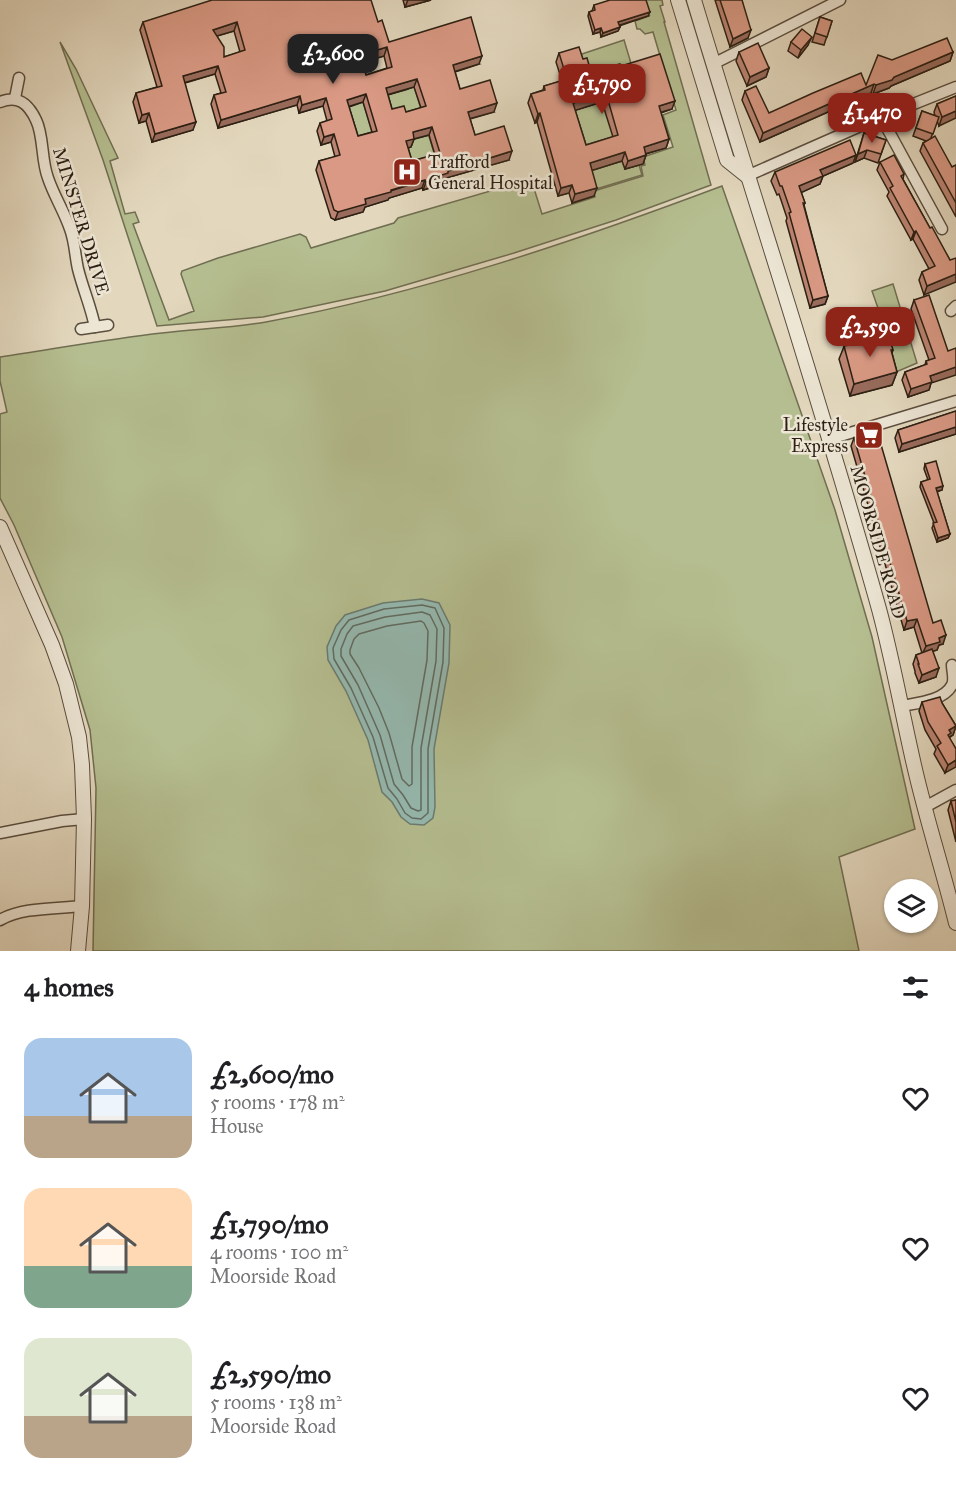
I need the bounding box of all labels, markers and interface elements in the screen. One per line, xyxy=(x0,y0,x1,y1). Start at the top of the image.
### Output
pin: £2,600 xyxy=(284,34,382,85)
text: £2,600 xyxy=(302,41,364,65)
pin: £1,790 xyxy=(553,64,651,115)
text: £1,790 xyxy=(573,71,631,95)
pin: £1,470 xyxy=(823,93,921,144)
text: £1,470 xyxy=(842,100,902,124)
street label: MINSTER DRIVE xyxy=(48,144,114,298)
place label: Trafford General Hospital xyxy=(428,151,553,194)
hospital icon: Trafford General Hospital xyxy=(391,156,423,188)
pin: £2,590 xyxy=(821,307,919,358)
text: £2,590 xyxy=(840,314,900,338)
place label: Lifestyle Express xyxy=(783,414,848,457)
supermarket icon: Lifestyle Express xyxy=(853,419,885,451)
street label: MOORSIDE ROAD xyxy=(845,462,911,622)
map controls xyxy=(884,879,938,933)
button: layers xyxy=(884,879,938,933)
text: 4 homes xyxy=(24,971,114,1003)
icon: filters xyxy=(899,971,932,1004)
text: £2,600/mo xyxy=(210,1058,334,1090)
icon: home xyxy=(72,1062,144,1134)
icon: heart xyxy=(899,1082,932,1115)
text: 5 rooms · 178 m² xyxy=(210,1090,345,1114)
text: House xyxy=(210,1114,264,1138)
text: £1,790/mo xyxy=(210,1208,329,1240)
icon: home xyxy=(72,1212,144,1284)
icon: heart xyxy=(899,1232,932,1265)
text: 4 rooms · 100 m² xyxy=(210,1240,348,1264)
text: Moorside Road xyxy=(210,1264,336,1288)
text: £2,590/mo xyxy=(210,1358,331,1390)
icon: home xyxy=(72,1362,144,1434)
icon: heart xyxy=(899,1382,932,1415)
text: 5 rooms · 138 m² xyxy=(210,1390,342,1414)
text: Moorside Road xyxy=(210,1414,336,1438)

